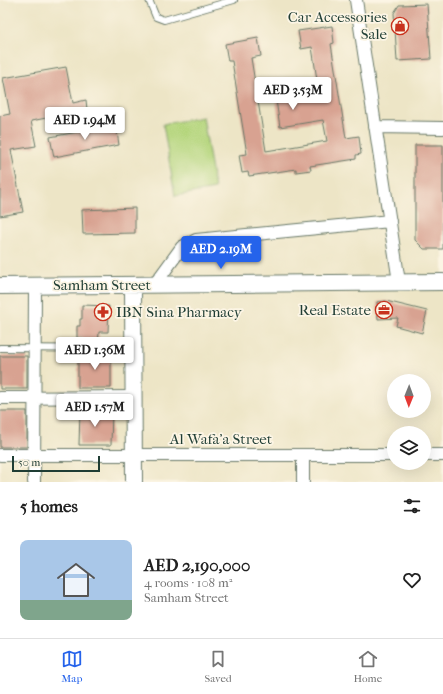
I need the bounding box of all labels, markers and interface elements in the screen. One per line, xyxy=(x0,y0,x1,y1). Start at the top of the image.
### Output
place label: Car Accessories Sale xyxy=(288,8,388,43)
shop icon: Car Accessories Sale xyxy=(390,16,410,36)
pin: AED 3.53M xyxy=(247,77,339,111)
text: AED 3.53M xyxy=(263,82,323,97)
pin: AED 1.94M xyxy=(39,107,131,141)
text: AED 1.94M xyxy=(54,112,116,127)
pin: AED 2.19M xyxy=(175,236,267,270)
text: AED 2.19M xyxy=(190,241,252,256)
street label: Samham Street xyxy=(53,276,152,294)
office icon: Real Estate xyxy=(374,300,394,320)
place label: Real Estate xyxy=(299,301,372,319)
pharmacy icon: IBN Sina Pharmacy xyxy=(93,302,113,322)
place label: IBN Sina Pharmacy xyxy=(116,303,243,321)
pin: AED 1.36M xyxy=(49,337,141,371)
text: AED 1.36M xyxy=(65,342,125,357)
north arrow xyxy=(387,374,431,418)
map controls xyxy=(387,374,431,470)
pin: AED 1.57M xyxy=(49,394,141,428)
text: AED 1.57M xyxy=(65,399,125,414)
button: layers xyxy=(387,426,431,470)
street label: Al Wafa'a Street xyxy=(169,430,273,448)
scale bar xyxy=(12,454,100,473)
text: 50 m xyxy=(18,456,40,469)
icon: filters xyxy=(401,495,423,517)
text: 5 homes xyxy=(20,496,78,516)
text: AED 2,190,000 xyxy=(144,555,250,575)
icon: home xyxy=(52,556,100,604)
icon: heart xyxy=(401,569,423,591)
text: 4 rooms · 108 m² xyxy=(144,575,232,590)
text: Samham Street xyxy=(144,590,229,605)
tab: Map xyxy=(61,648,83,685)
tab: Saved xyxy=(205,648,232,685)
tab: Home xyxy=(354,648,382,685)

